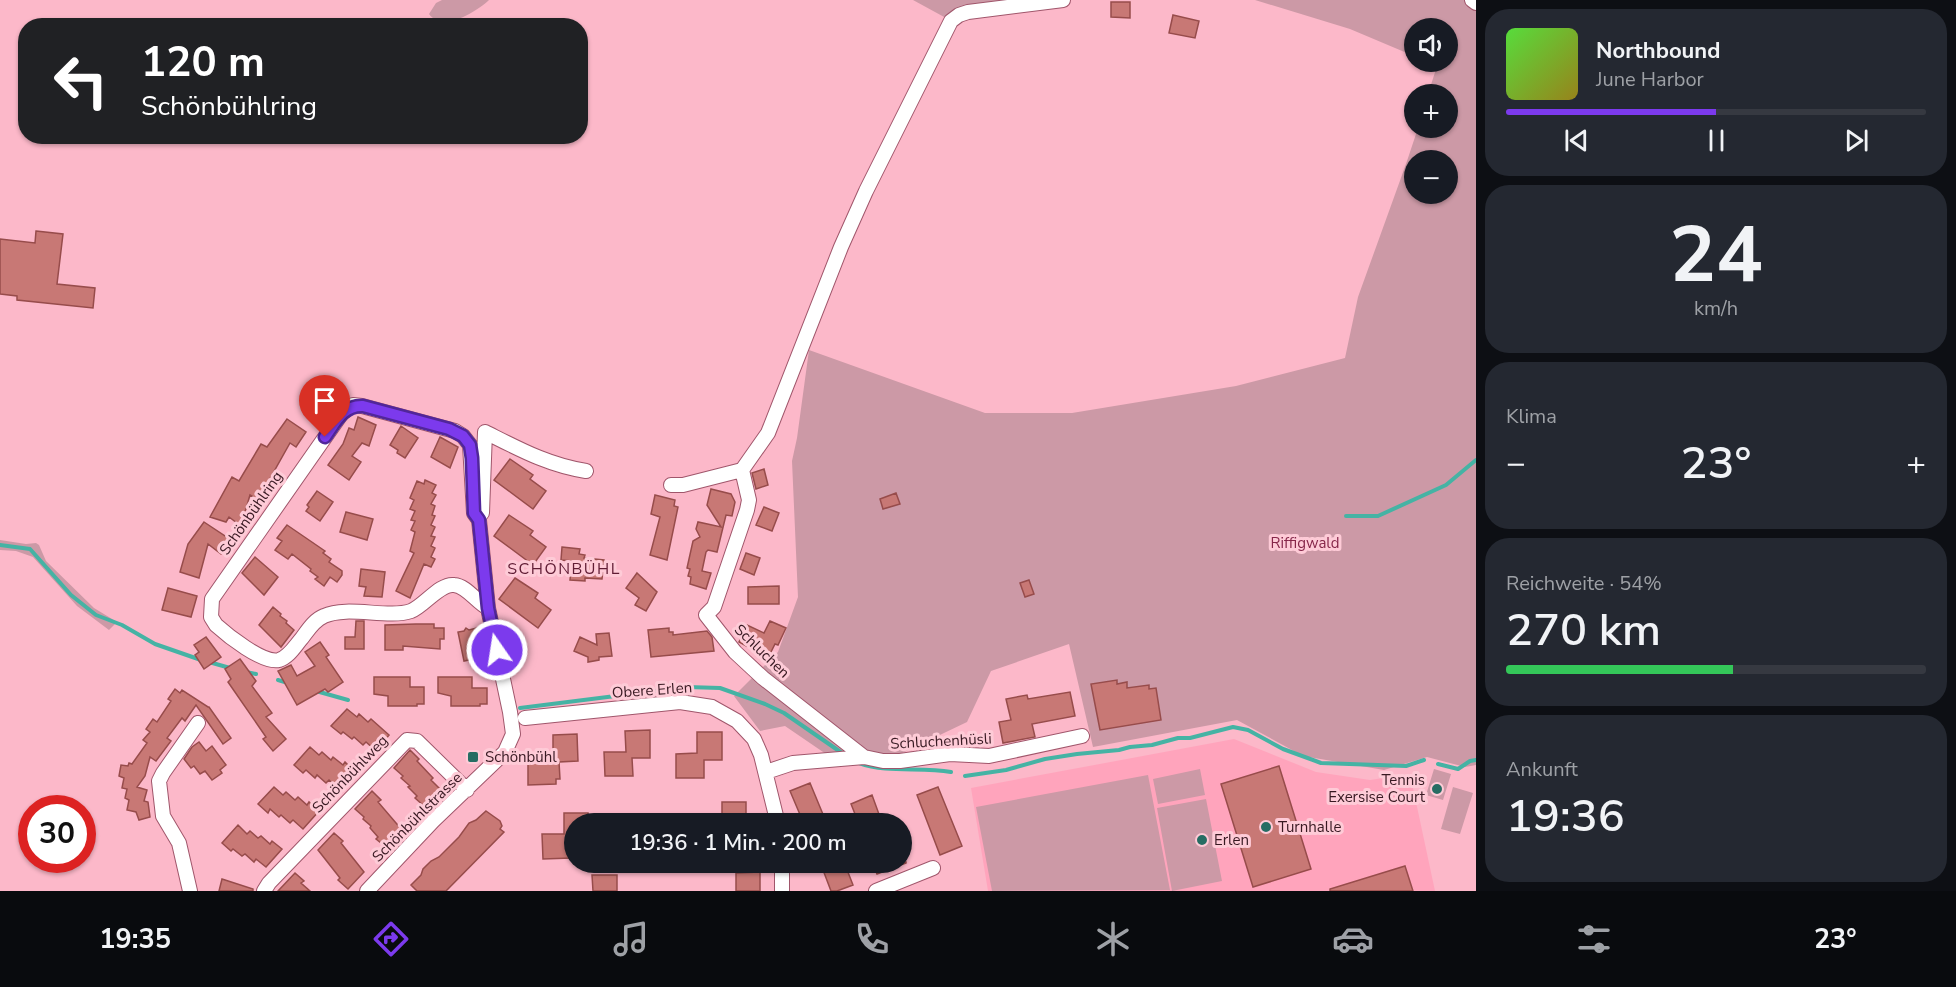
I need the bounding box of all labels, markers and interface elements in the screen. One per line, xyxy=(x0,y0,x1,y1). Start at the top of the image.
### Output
map controls xyxy=(1404,18,1458,204)
button: sound xyxy=(1404,18,1458,72)
text: 120 m xyxy=(141,34,265,91)
text: Northbound xyxy=(1596,36,1720,66)
icon: left xyxy=(42,42,120,120)
text: June Harbor xyxy=(1596,66,1704,93)
button: + xyxy=(1404,84,1458,138)
text: Schönbühlring xyxy=(141,88,317,125)
icon: previous xyxy=(1560,124,1593,157)
icon: pause xyxy=(1700,124,1733,157)
icon: next xyxy=(1840,124,1873,157)
button: − xyxy=(1404,150,1458,204)
text: 24 xyxy=(1669,202,1763,309)
text: km/h xyxy=(1694,295,1738,322)
pin xyxy=(299,375,350,437)
icon: arrive xyxy=(308,384,341,417)
text: Klima xyxy=(1506,403,1557,430)
text: 23° xyxy=(1681,433,1751,494)
text: − xyxy=(1506,441,1526,486)
text: + xyxy=(1906,441,1926,486)
street label: Schönbühlring xyxy=(215,467,287,559)
park label: Riffigwald xyxy=(1271,533,1339,553)
district label: SCHÖNBÜHL xyxy=(507,558,621,580)
text: Reichweite · 54% xyxy=(1506,570,1662,597)
text: 270 km xyxy=(1506,600,1661,661)
position arrow xyxy=(465,618,529,682)
street label: Schluchen xyxy=(730,620,794,682)
street label: Obere Erlen xyxy=(611,677,693,703)
street label: Schluchenhüsli xyxy=(890,728,992,754)
street label: Schönbühlweg xyxy=(308,731,392,817)
place label: Schönbühl xyxy=(485,747,557,767)
marker: Schönbühl xyxy=(466,750,480,764)
text: Ankunft xyxy=(1506,756,1578,783)
street label: Schönbühlstrasse xyxy=(368,768,466,866)
place label: Tennis Exersise Court xyxy=(1328,770,1426,807)
marker: Tennis Exersise Court xyxy=(1430,782,1444,796)
text: 19:36 xyxy=(1506,786,1625,847)
speed limit sign: 30 xyxy=(18,795,96,873)
place label: Turnhalle xyxy=(1278,817,1342,837)
marker: Turnhalle xyxy=(1259,820,1273,834)
text: 19:36 · 1 Min. · 200 m xyxy=(629,828,847,858)
place label: Erlen xyxy=(1214,830,1249,850)
marker: Erlen xyxy=(1195,833,1209,847)
icon: directions xyxy=(370,918,412,960)
icon: music xyxy=(610,918,652,960)
icon: phone xyxy=(851,918,893,960)
icon: climate xyxy=(1092,918,1134,960)
icon: car xyxy=(1332,918,1374,960)
icon: filters xyxy=(1573,918,1615,960)
text: 19:35 xyxy=(99,921,171,958)
text: 23° xyxy=(1814,921,1857,958)

